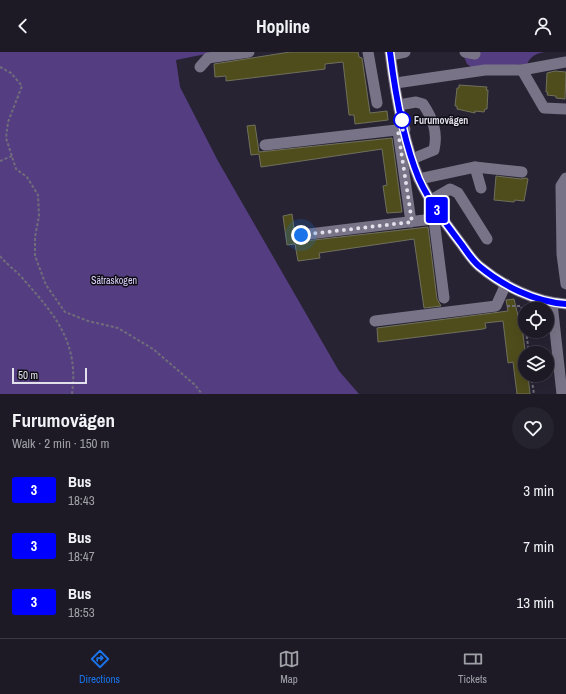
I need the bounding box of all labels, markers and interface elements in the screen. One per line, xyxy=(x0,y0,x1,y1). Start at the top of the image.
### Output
text: Hopline xyxy=(256,14,310,39)
icon: back xyxy=(12,15,34,37)
icon: person xyxy=(532,15,554,37)
marker: Furumovägen xyxy=(393,111,411,129)
place label: Furumovägen xyxy=(414,114,468,127)
line badge: 3 xyxy=(424,197,450,223)
text: 3 xyxy=(434,201,440,219)
your location xyxy=(291,225,311,245)
park label: Sätraskogen xyxy=(91,274,137,287)
map controls xyxy=(518,302,554,382)
button: locate xyxy=(518,302,554,338)
button: layers xyxy=(518,346,554,382)
scale bar xyxy=(12,366,87,385)
text: 50 m xyxy=(18,368,38,382)
text: Furumovägen xyxy=(12,407,115,433)
button: heart xyxy=(512,407,554,449)
text: Walk · 2 min · 150 m xyxy=(12,435,109,452)
text: Bus xyxy=(68,471,91,492)
text: 3 min xyxy=(523,480,554,501)
text: 3 xyxy=(31,481,37,499)
text: 18:43 xyxy=(68,492,95,509)
text: Bus xyxy=(68,527,91,548)
text: 7 min xyxy=(523,536,554,557)
text: 3 xyxy=(31,537,37,555)
text: 18:47 xyxy=(68,548,95,565)
text: Bus xyxy=(68,583,91,604)
text: 13 min xyxy=(516,592,554,613)
text: 3 xyxy=(31,593,37,611)
text: 18:53 xyxy=(68,604,95,621)
tab: Directions xyxy=(79,648,120,686)
tab: Map xyxy=(278,648,300,686)
tab: Tickets xyxy=(458,648,487,686)

